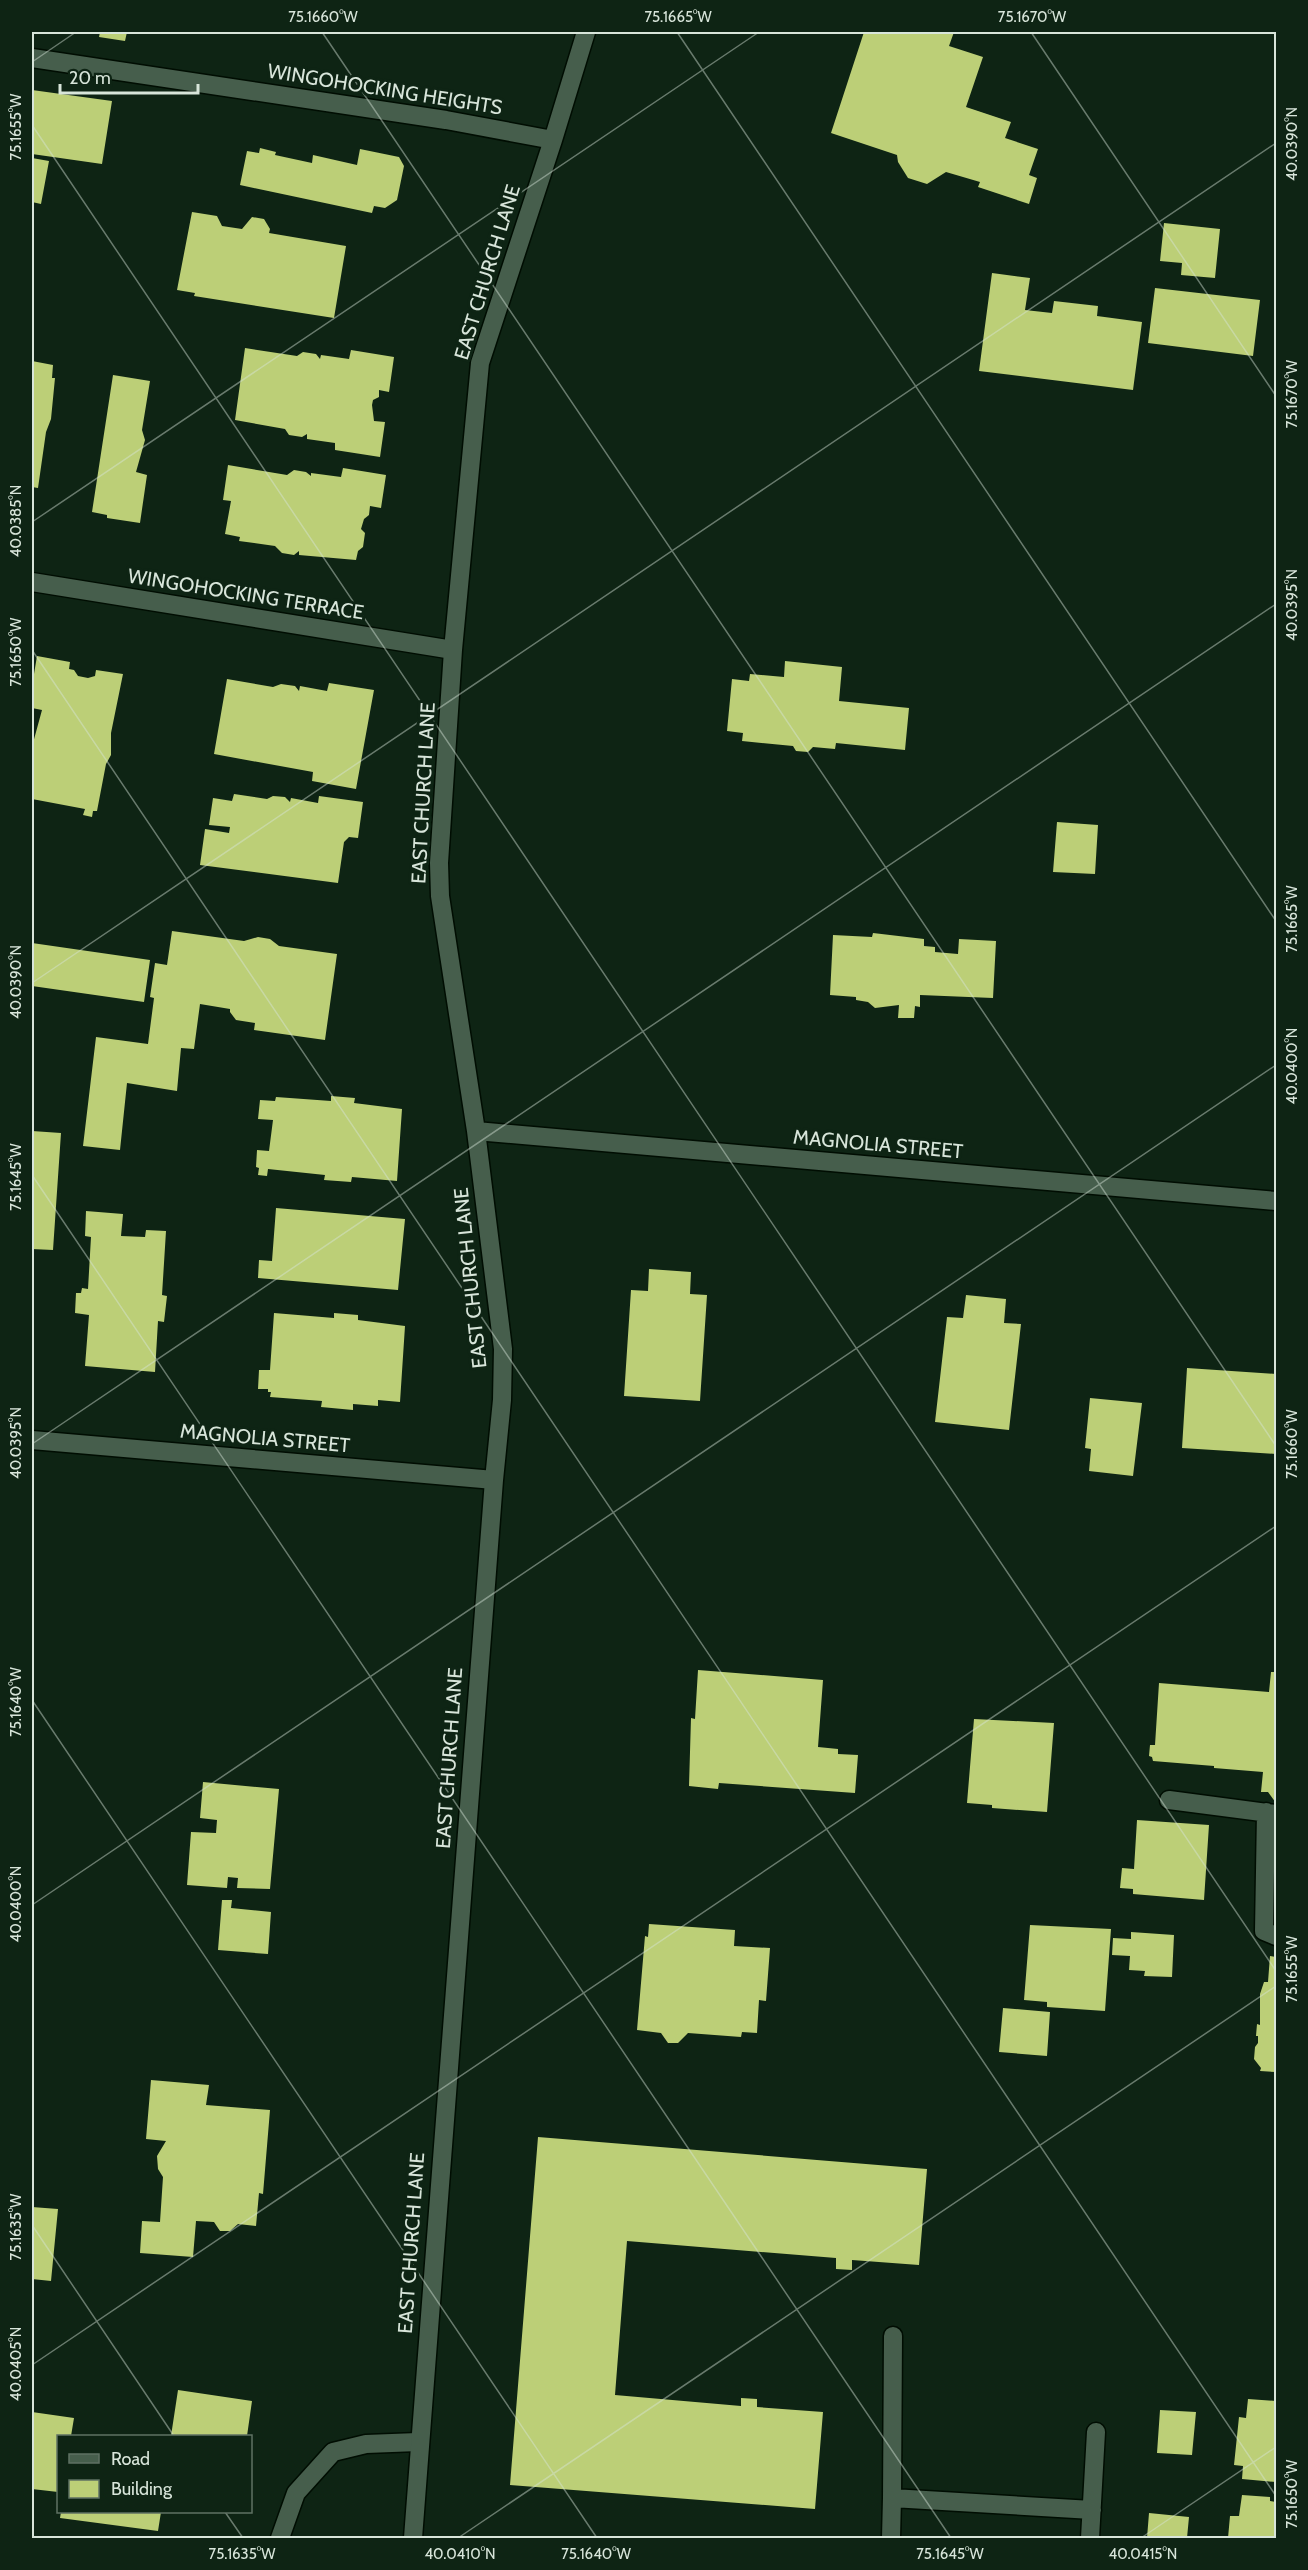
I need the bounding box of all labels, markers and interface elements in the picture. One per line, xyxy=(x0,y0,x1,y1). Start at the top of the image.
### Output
text: 75.1660°W xyxy=(288,8,359,26)
text: 75.1665°W xyxy=(644,8,712,26)
text: 75.1670°W xyxy=(998,8,1067,26)
scale bar xyxy=(60,57,198,95)
street label: WINGOHOCKING HEIGHTS xyxy=(266,59,504,119)
text: 20 m xyxy=(69,67,111,89)
text: 75.1655°W xyxy=(7,93,25,160)
text: 40.0390°N xyxy=(1283,107,1301,181)
street label: EAST CHURCH LANE xyxy=(449,182,525,362)
text: 75.1670°W xyxy=(1283,359,1301,428)
text: 40.0385°N xyxy=(7,485,25,557)
street label: WINGOHOCKING TERRACE xyxy=(126,563,366,625)
text: 40.0395°N xyxy=(1283,569,1301,641)
text: 75.1650°W xyxy=(7,617,25,687)
street label: EAST CHURCH LANE xyxy=(406,702,440,884)
text: 75.1665°W xyxy=(1283,885,1301,953)
text: 40.0390°N xyxy=(7,945,25,1019)
text: 40.0400°N xyxy=(1283,1028,1301,1104)
street label: MAGNOLIA STREET xyxy=(792,1125,964,1163)
text: 75.1645°W xyxy=(7,1143,25,1211)
street label: EAST CHURCH LANE xyxy=(449,1186,491,1370)
text: 40.0395°N xyxy=(7,1407,25,1479)
text: 75.1660°W xyxy=(1283,1408,1301,1479)
street label: MAGNOLIA STREET xyxy=(179,1419,351,1457)
text: 75.1640°W xyxy=(7,1666,25,1737)
street label: EAST CHURCH LANE xyxy=(431,1667,467,1849)
text: 40.0400°N xyxy=(7,1866,25,1942)
text: 75.1655°W xyxy=(1283,1935,1301,2002)
street label: EAST CHURCH LANE xyxy=(393,2152,429,2334)
text: 75.1635°W xyxy=(7,2193,25,2260)
text: 40.0405°N xyxy=(7,2327,25,2401)
legend xyxy=(57,2435,252,2513)
text: Road xyxy=(111,2448,150,2470)
text: 75.1650°W xyxy=(1283,2459,1301,2529)
text: Building xyxy=(111,2478,173,2500)
text: 75.1635°W xyxy=(209,2545,276,2563)
text: 40.0410°N xyxy=(424,2545,496,2563)
text: 75.1640°W xyxy=(561,2545,632,2563)
text: 75.1645°W xyxy=(916,2545,984,2563)
text: 40.0415°N xyxy=(1109,2545,1177,2563)

